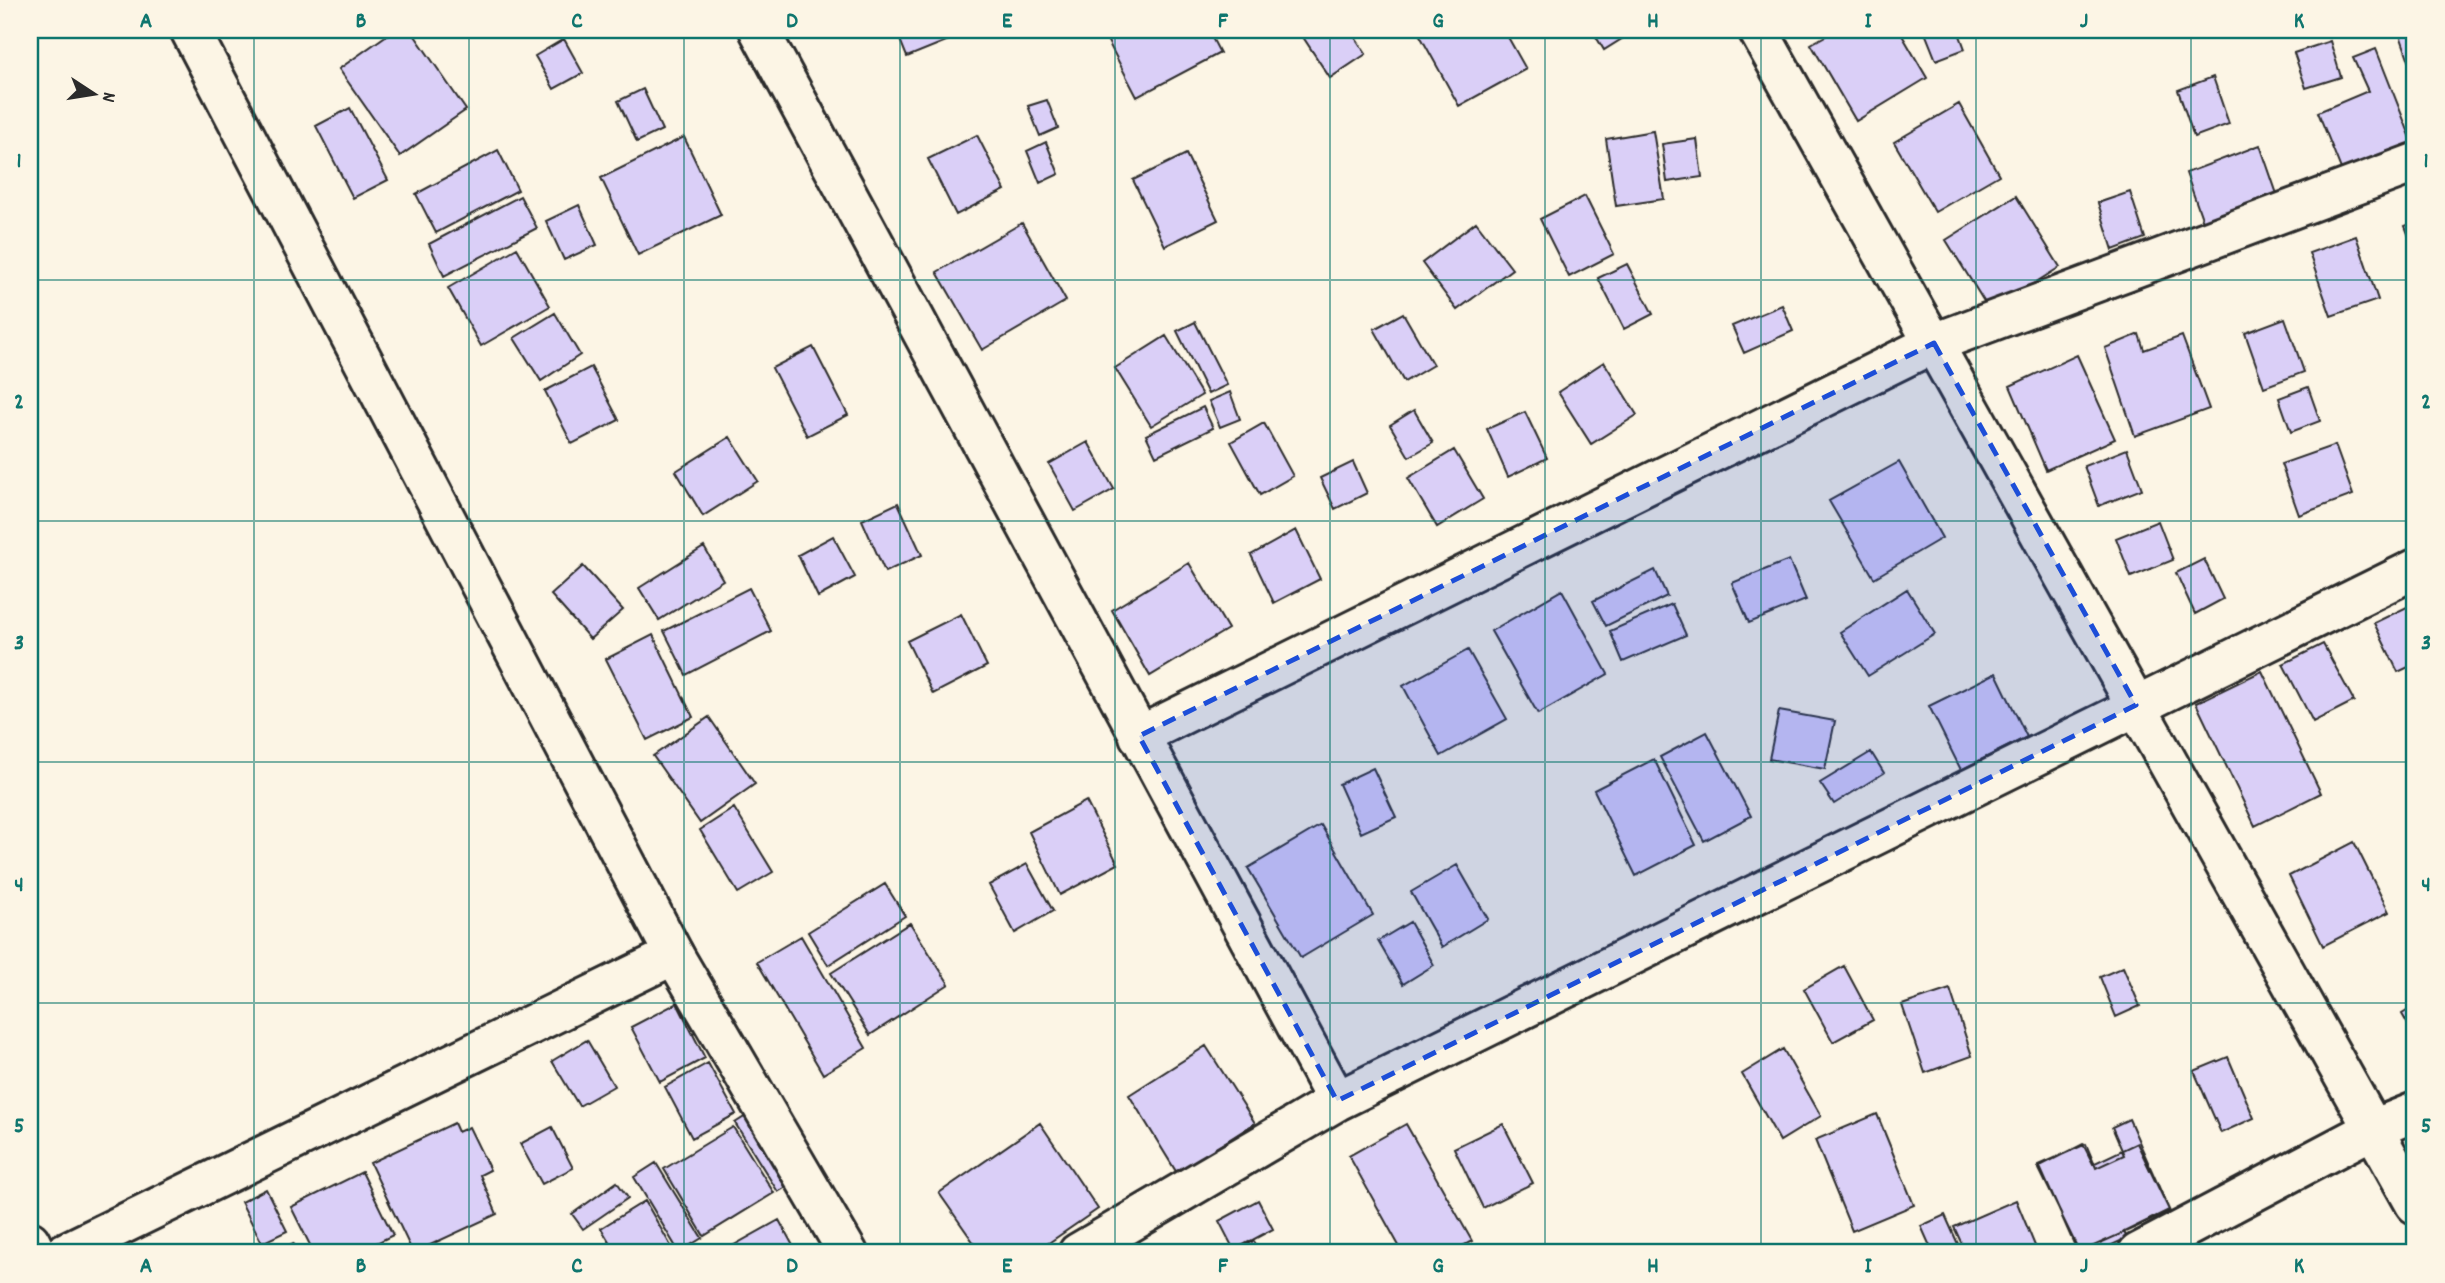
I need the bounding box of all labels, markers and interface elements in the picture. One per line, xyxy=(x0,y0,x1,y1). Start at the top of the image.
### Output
text: A xyxy=(140,6,152,39)
text: B xyxy=(356,6,367,39)
text: C xyxy=(571,6,583,39)
text: D xyxy=(786,6,798,39)
text: E xyxy=(1002,6,1013,39)
text: F xyxy=(1218,6,1229,39)
text: G xyxy=(1432,6,1444,39)
text: H xyxy=(1647,6,1659,39)
text: I xyxy=(1864,6,1872,39)
text: J xyxy=(2080,6,2088,39)
text: K xyxy=(2294,6,2305,39)
north arrow xyxy=(60,60,130,130)
text: N xyxy=(93,89,121,104)
text: 1 xyxy=(16,146,22,179)
text: 1 xyxy=(2423,146,2429,179)
text: 2 xyxy=(14,387,24,420)
text: 2 xyxy=(2421,387,2431,420)
text: 3 xyxy=(14,628,24,661)
text: 3 xyxy=(2421,628,2431,661)
text: 4 xyxy=(14,870,24,903)
text: 4 xyxy=(2421,870,2431,903)
text: 5 xyxy=(14,1111,24,1144)
text: 5 xyxy=(2421,1111,2431,1144)
text: A xyxy=(140,1251,152,1283)
text: B xyxy=(356,1251,367,1283)
text: C xyxy=(571,1251,583,1283)
text: D xyxy=(786,1251,798,1283)
text: E xyxy=(1002,1251,1013,1283)
text: F xyxy=(1218,1251,1229,1283)
text: G xyxy=(1432,1251,1444,1283)
text: H xyxy=(1647,1251,1659,1283)
text: I xyxy=(1864,1251,1872,1283)
text: J xyxy=(2080,1251,2088,1283)
text: K xyxy=(2294,1251,2305,1283)

